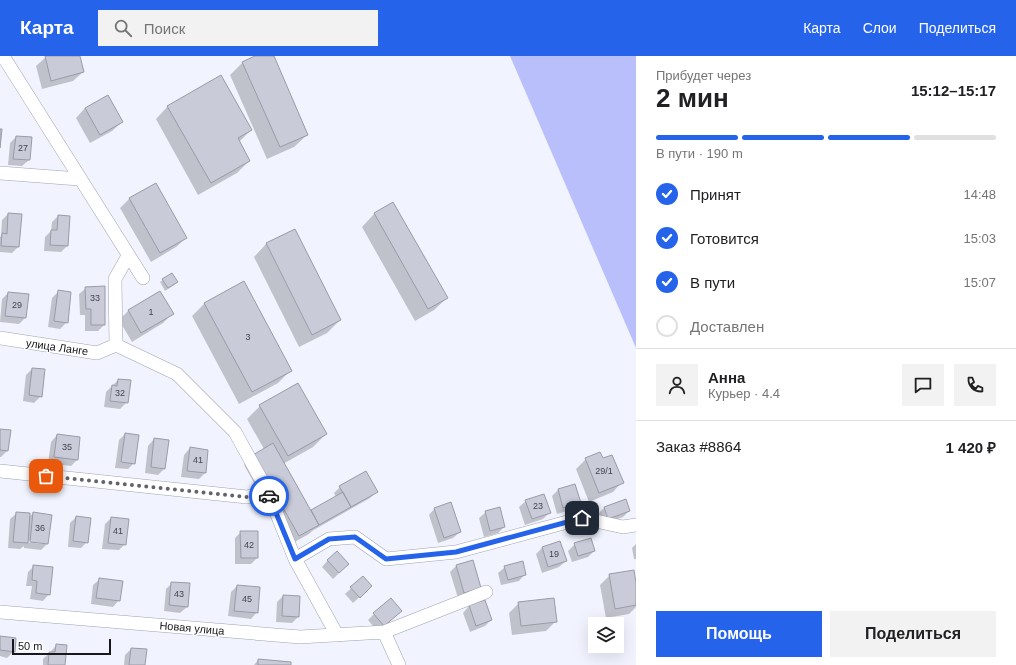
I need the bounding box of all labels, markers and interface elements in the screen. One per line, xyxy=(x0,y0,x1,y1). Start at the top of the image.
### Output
search box xyxy=(98,10,378,46)
text: Карта xyxy=(20,17,74,38)
icon: search xyxy=(112,17,134,39)
text: Поиск xyxy=(144,20,185,37)
text: Карта xyxy=(803,20,841,36)
text: Слои xyxy=(863,20,897,36)
text: Поделиться xyxy=(919,20,996,36)
text: Прибудет через xyxy=(656,68,751,83)
text: 15:12–15:17 xyxy=(911,82,996,99)
text: 2 мин xyxy=(656,83,729,113)
house number: 27 xyxy=(18,143,28,153)
text: В пути · 190 m xyxy=(656,146,743,161)
icon: check xyxy=(656,183,678,205)
text: Принят xyxy=(690,186,741,203)
text: 14:48 xyxy=(963,187,996,202)
icon: check xyxy=(656,227,678,249)
text: Готовится xyxy=(690,230,759,247)
text: 15:03 xyxy=(963,231,996,246)
icon: check xyxy=(656,271,678,293)
text: В пути xyxy=(690,274,735,291)
text: 15:07 xyxy=(963,275,996,290)
house number: 33 xyxy=(90,293,100,303)
house number: 29 xyxy=(12,300,22,310)
house number: 1 xyxy=(148,307,154,317)
text: Доставлен xyxy=(690,318,764,335)
house number: 3 xyxy=(245,332,251,342)
street label: улица Ланге xyxy=(25,337,89,357)
button: person xyxy=(656,364,698,406)
button: chat xyxy=(902,364,944,406)
button: phone xyxy=(954,364,996,406)
text: Анна xyxy=(708,369,745,386)
text: Курьер · 4.4 xyxy=(708,386,780,401)
house number: 32 xyxy=(115,388,125,398)
text: Заказ #8864 xyxy=(656,438,741,455)
text: 1 420 ₽ xyxy=(946,439,996,456)
house number: 35 xyxy=(62,442,72,452)
house number: 41 xyxy=(193,455,203,465)
pin xyxy=(29,459,63,493)
icon: bag xyxy=(35,465,57,487)
house number: 29/1 xyxy=(595,466,613,476)
courier xyxy=(249,476,289,516)
icon: car xyxy=(258,485,280,507)
house number: 23 xyxy=(533,501,543,511)
pin xyxy=(565,501,599,535)
icon: home xyxy=(571,507,593,529)
house number: 36 xyxy=(35,523,45,533)
house number: 41 xyxy=(113,526,123,536)
house number: 42 xyxy=(244,540,254,550)
house number: 19 xyxy=(549,549,559,559)
house number: 43 xyxy=(174,589,184,599)
house number: 45 xyxy=(242,594,252,604)
button: Помощь xyxy=(656,611,822,657)
button: Поделиться xyxy=(830,611,996,657)
map controls xyxy=(588,617,624,653)
button: layers xyxy=(588,617,624,653)
street label: Новая улица xyxy=(159,619,226,637)
scale bar xyxy=(12,637,111,656)
text: 50 m xyxy=(18,640,42,652)

